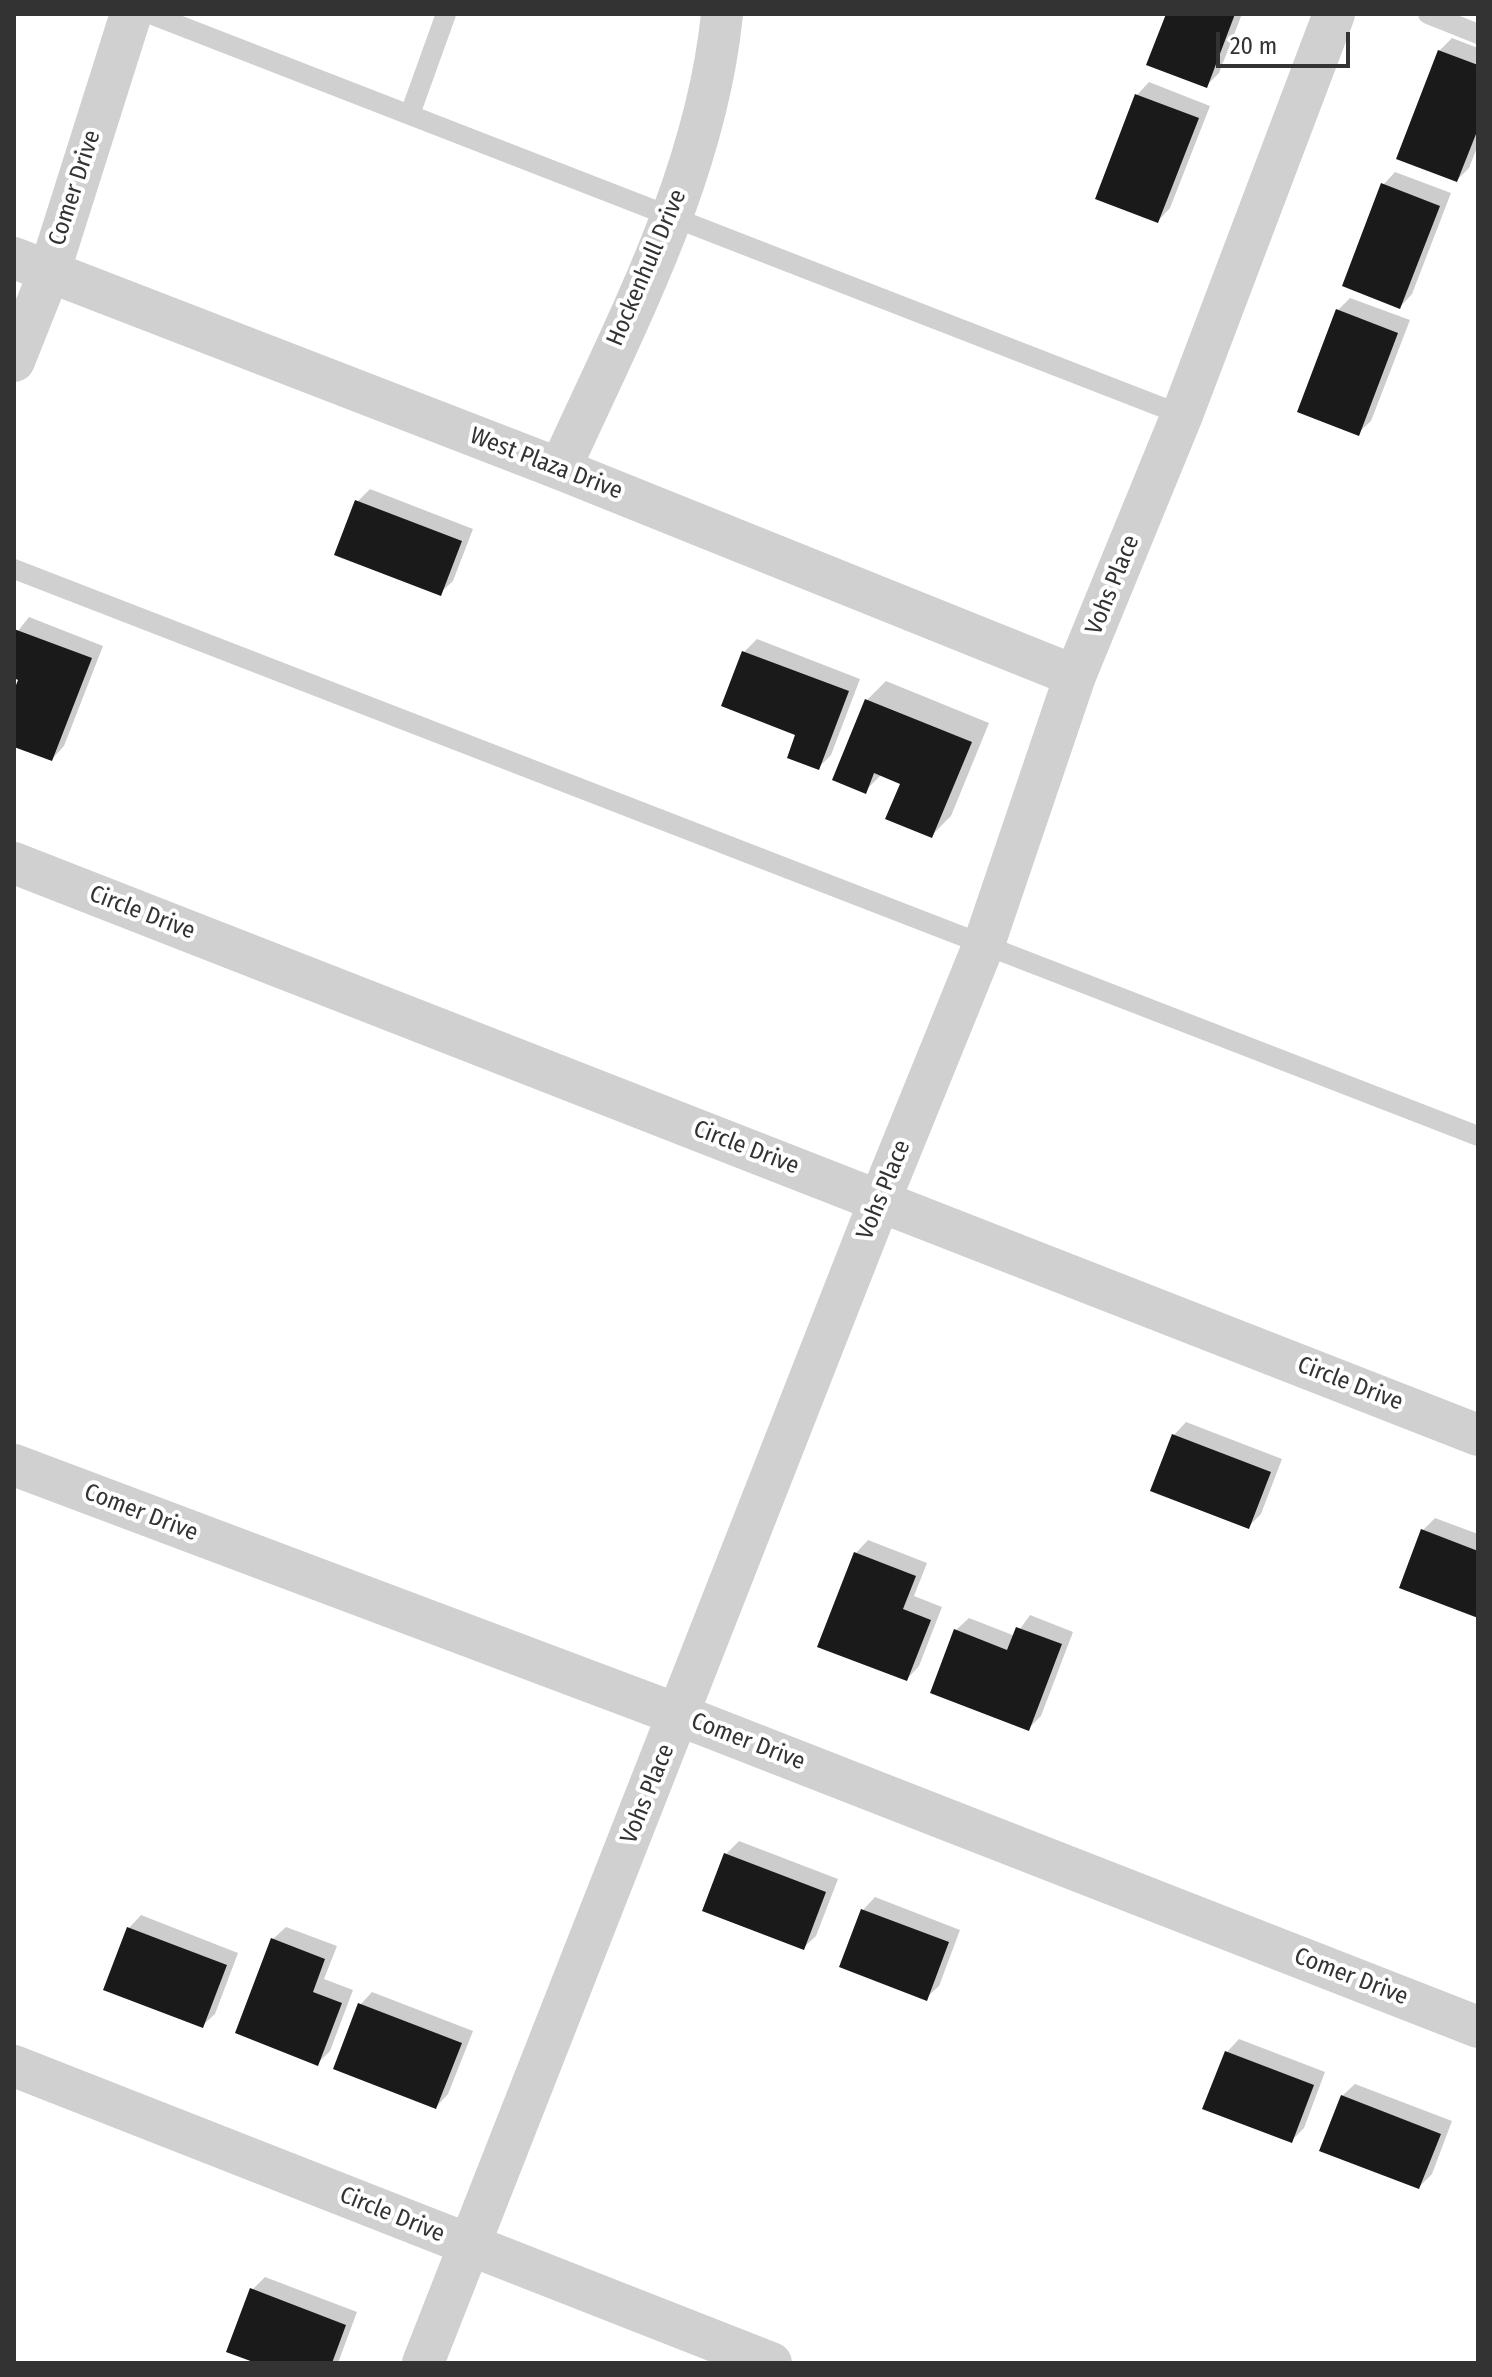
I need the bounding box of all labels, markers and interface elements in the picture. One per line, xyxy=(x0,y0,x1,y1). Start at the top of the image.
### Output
scale bar xyxy=(1220,16,1354,66)
text: 20 m xyxy=(1230,32,1277,60)
street label: Comer Drive xyxy=(43,127,107,249)
street label: Hockenhull Drive xyxy=(601,185,693,351)
street label: West Plaza Drive xyxy=(466,422,626,506)
street label: Vohs Place xyxy=(1080,531,1146,639)
street label: Circle Drive xyxy=(85,880,199,946)
street label: Circle Drive xyxy=(689,1115,803,1181)
street label: Vohs Place xyxy=(851,1136,917,1244)
street label: Circle Drive xyxy=(1293,1351,1407,1417)
street label: Comer Drive xyxy=(80,1478,202,1548)
street label: Comer Drive xyxy=(687,1707,809,1777)
street label: Vohs Place xyxy=(615,1740,681,1848)
street label: Comer Drive xyxy=(1290,1942,1412,2012)
street label: Circle Drive xyxy=(335,2181,449,2249)

